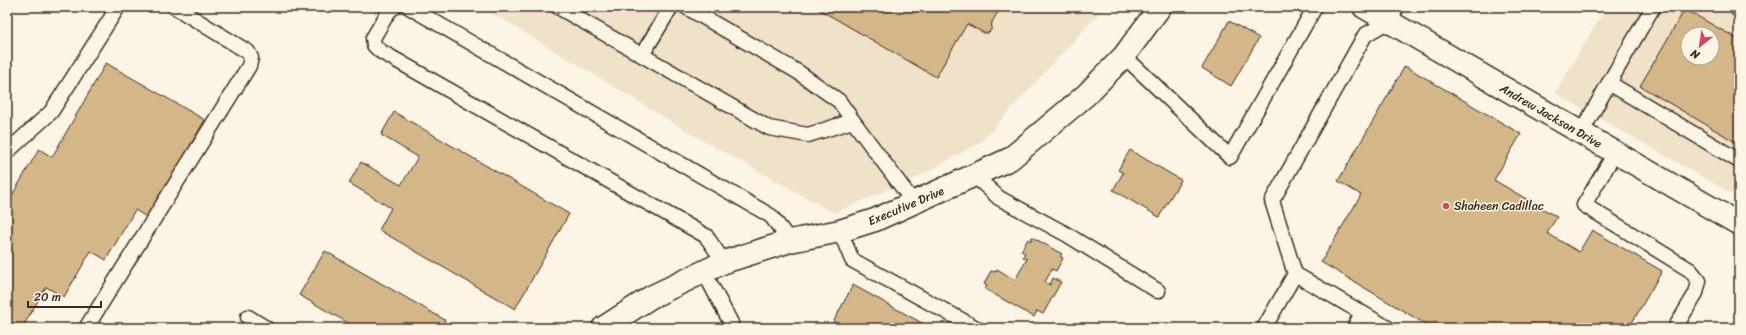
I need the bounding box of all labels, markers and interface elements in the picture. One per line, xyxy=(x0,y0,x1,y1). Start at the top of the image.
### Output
north arrow xyxy=(1680,26,1720,66)
text: N xyxy=(1687,44,1704,65)
street label: Andrew Jackson Drive xyxy=(1495,77,1606,154)
street label: Executive Drive xyxy=(864,180,948,232)
place label: Shaheen Cadillac xyxy=(1454,195,1544,217)
marker: Shaheen Cadillac xyxy=(1441,201,1451,211)
scale bar xyxy=(28,283,101,309)
text: 20 m xyxy=(34,286,61,308)

